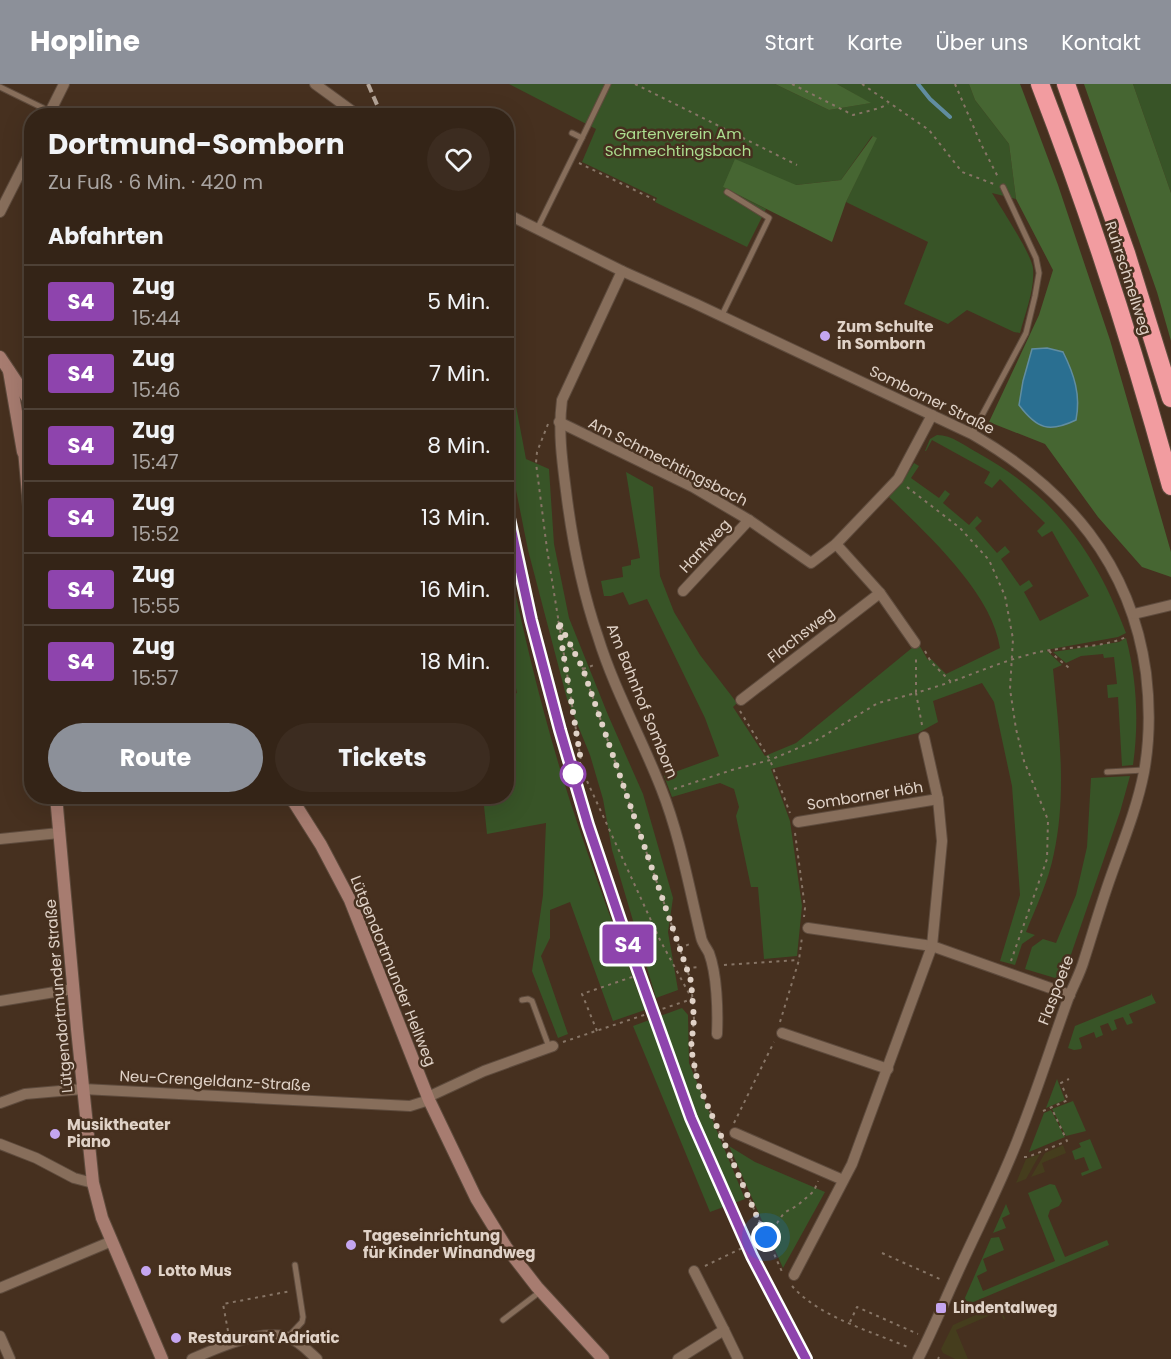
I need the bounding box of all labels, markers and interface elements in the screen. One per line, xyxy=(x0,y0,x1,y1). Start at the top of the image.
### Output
text: Hopline xyxy=(30,22,140,61)
text: Start xyxy=(765,28,814,57)
text: Karte xyxy=(847,28,903,57)
text: Über uns xyxy=(936,28,1028,57)
text: Kontakt xyxy=(1061,28,1141,57)
park label: Gartenverein Am Schmechtingsbach xyxy=(605,123,751,161)
text: Dortmund-Somborn xyxy=(48,125,345,164)
button: heart xyxy=(427,128,490,191)
text: Zu Fuß · 6 Min. · 420 m xyxy=(48,168,263,196)
street label: Ruhrschnellweg xyxy=(1100,218,1157,337)
text: Abfahrten xyxy=(48,221,164,252)
text: Zug xyxy=(132,271,175,302)
text: 5 Min. xyxy=(427,286,490,317)
text: S4 xyxy=(67,287,95,316)
text: 15:44 xyxy=(132,304,180,332)
place label: Zum Schulte in Somborn xyxy=(837,316,933,354)
marker: Zum Schulte in Somborn xyxy=(818,329,832,343)
text: Zug xyxy=(132,343,175,374)
text: 7 Min. xyxy=(429,358,490,389)
text: S4 xyxy=(67,359,95,388)
street label: Somborner Straße xyxy=(866,360,998,439)
text: 15:46 xyxy=(132,376,181,404)
street label: Am Schmechtingsbach xyxy=(585,412,752,511)
text: Zug xyxy=(132,415,175,446)
text: 8 Min. xyxy=(427,430,490,461)
text: S4 xyxy=(67,431,95,460)
text: 15:47 xyxy=(132,448,179,476)
text: Zug xyxy=(132,487,175,518)
text: 13 Min. xyxy=(421,502,490,533)
text: S4 xyxy=(67,503,95,532)
street label: Hanfweg xyxy=(674,514,735,577)
text: 15:52 xyxy=(132,520,179,548)
text: Zug xyxy=(132,559,175,590)
text: 16 Min. xyxy=(420,574,490,605)
text: S4 xyxy=(67,575,95,604)
text: 15:55 xyxy=(132,592,180,620)
street label: Flachsweg xyxy=(763,602,839,667)
street label: Am Bahnhof Somborn xyxy=(602,620,683,781)
text: Zug xyxy=(132,631,175,662)
text: 18 Min. xyxy=(420,646,490,677)
text: S4 xyxy=(67,647,95,676)
text: 15:57 xyxy=(132,664,179,692)
button: Route xyxy=(48,723,263,792)
button: Tickets xyxy=(275,723,490,792)
unlabelled marker xyxy=(560,761,586,787)
street label: Somborner Höh xyxy=(805,776,924,815)
street label: Lütgendortmunder Hellweg xyxy=(346,872,441,1069)
street label: Lütgendortmunder Straße xyxy=(40,898,77,1094)
line badge: S4 xyxy=(601,924,655,964)
text: S4 xyxy=(614,930,642,959)
street label: Flaspoete xyxy=(1033,952,1078,1028)
street label: Neu-Crengeldanz-Straße xyxy=(119,1065,311,1096)
place label: Musiktheater Piano xyxy=(67,1114,171,1152)
marker: Musiktheater Piano xyxy=(48,1127,62,1141)
your location xyxy=(751,1222,781,1252)
place label: Tageseinrichtung für Kinder Winandweg xyxy=(363,1225,535,1263)
marker: Tageseinrichtung für Kinder Winandweg xyxy=(344,1238,358,1252)
place label: Lotto Mus xyxy=(158,1260,232,1281)
marker: Lotto Mus xyxy=(139,1264,153,1278)
place label: Lindentalweg xyxy=(953,1297,1057,1318)
marker: Lindentalweg xyxy=(934,1301,948,1315)
place label: Restaurant Adriatic xyxy=(188,1327,340,1348)
marker: Restaurant Adriatic xyxy=(169,1331,183,1345)

